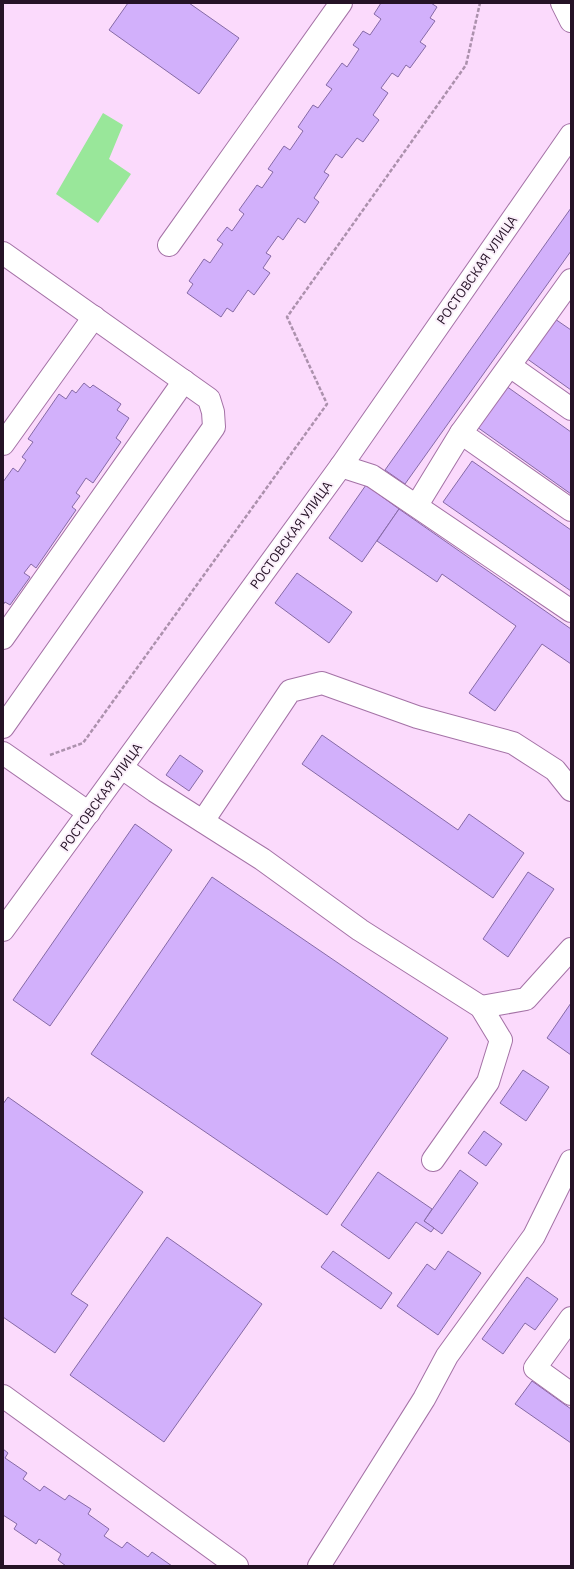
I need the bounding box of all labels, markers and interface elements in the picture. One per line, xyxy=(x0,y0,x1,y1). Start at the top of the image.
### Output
street label: РОСТОВСКАЯ УЛИЦА xyxy=(433,212,521,328)
street label: РОСТОВСКАЯ УЛИЦА xyxy=(246,477,336,592)
street label: РОСТОВСКАЯ УЛИЦА xyxy=(56,739,146,854)

